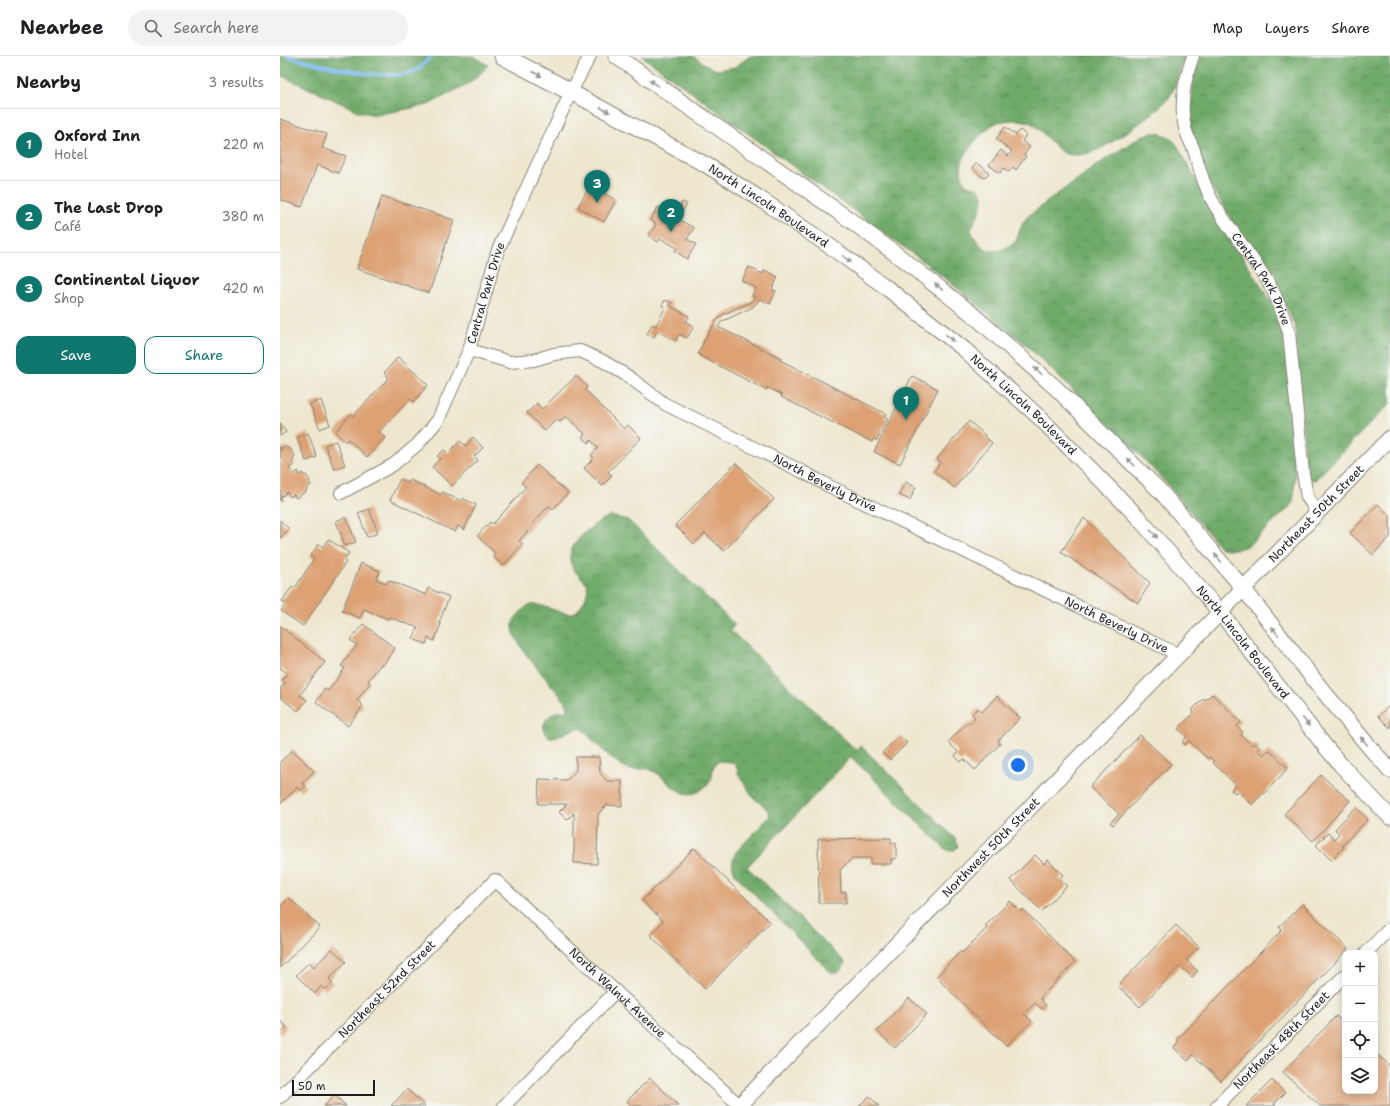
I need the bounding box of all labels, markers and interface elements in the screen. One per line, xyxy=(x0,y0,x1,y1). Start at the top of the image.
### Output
search box xyxy=(128,10,408,46)
text: Nearbee xyxy=(20,15,104,40)
icon: search xyxy=(142,17,164,39)
text: Search here xyxy=(174,18,259,38)
text: Map xyxy=(1213,19,1243,37)
text: Layers xyxy=(1265,19,1309,37)
text: Share xyxy=(1331,19,1370,37)
text: Nearby xyxy=(16,71,81,93)
one-way arrow xyxy=(531,71,543,77)
text: 3 results xyxy=(208,74,264,91)
one-way arrow xyxy=(649,79,659,87)
one-way arrow xyxy=(599,107,611,113)
text: Oxford Inn xyxy=(54,126,140,146)
text: 1 xyxy=(26,136,32,153)
text: 220 m xyxy=(222,136,264,153)
text: Hotel xyxy=(54,146,88,163)
street label: North Lincoln Boulevard xyxy=(705,160,832,251)
pin: 3 xyxy=(584,170,610,203)
text: The Last Drop xyxy=(54,198,163,218)
pin: 2 xyxy=(658,199,684,232)
text: 2 xyxy=(24,208,34,225)
text: 380 m xyxy=(222,208,264,225)
text: Café xyxy=(54,218,81,235)
street label: Central Park Drive xyxy=(1228,229,1294,328)
street label: Central Park Drive xyxy=(463,239,509,346)
one-way arrow xyxy=(841,254,852,263)
text: Continental Liquor xyxy=(54,270,200,290)
text: 3 xyxy=(24,280,34,297)
text: 420 m xyxy=(222,280,264,297)
one-way arrow xyxy=(933,283,944,291)
text: Shop xyxy=(54,290,84,307)
one-way arrow xyxy=(944,333,955,342)
button: Save xyxy=(16,336,136,374)
button: Share xyxy=(144,336,264,374)
street label: North Lincoln Boulevard xyxy=(967,351,1080,459)
one-way arrow xyxy=(1033,366,1043,376)
pin: 1 xyxy=(893,387,919,420)
street label: North Beverly Drive xyxy=(771,451,879,516)
one-way arrow xyxy=(1126,457,1136,467)
street label: Northeast 50th Street xyxy=(1265,461,1368,566)
one-way arrow xyxy=(1149,529,1158,540)
one-way arrow xyxy=(1213,553,1222,564)
street label: North Lincoln Boulevard xyxy=(1193,582,1293,703)
street label: North Beverly Drive xyxy=(1062,593,1171,657)
one-way arrow xyxy=(1271,625,1280,636)
one-way arrow xyxy=(1301,716,1310,727)
one-way arrow xyxy=(1360,736,1369,747)
your location xyxy=(1008,755,1028,775)
street label: Northwest 50th Street xyxy=(939,794,1043,901)
street label: Northeast 52nd Street xyxy=(335,936,439,1042)
street label: North Walnut Avenue xyxy=(566,944,669,1042)
map controls xyxy=(1342,950,1378,1094)
button: + xyxy=(1342,950,1378,986)
button: − xyxy=(1342,986,1378,1022)
street label: Northeast 48th Street xyxy=(1230,988,1333,1093)
button: locate xyxy=(1342,1022,1378,1058)
button: layers xyxy=(1342,1058,1378,1094)
scale bar xyxy=(292,1078,375,1097)
text: 50 m xyxy=(298,1079,326,1094)

